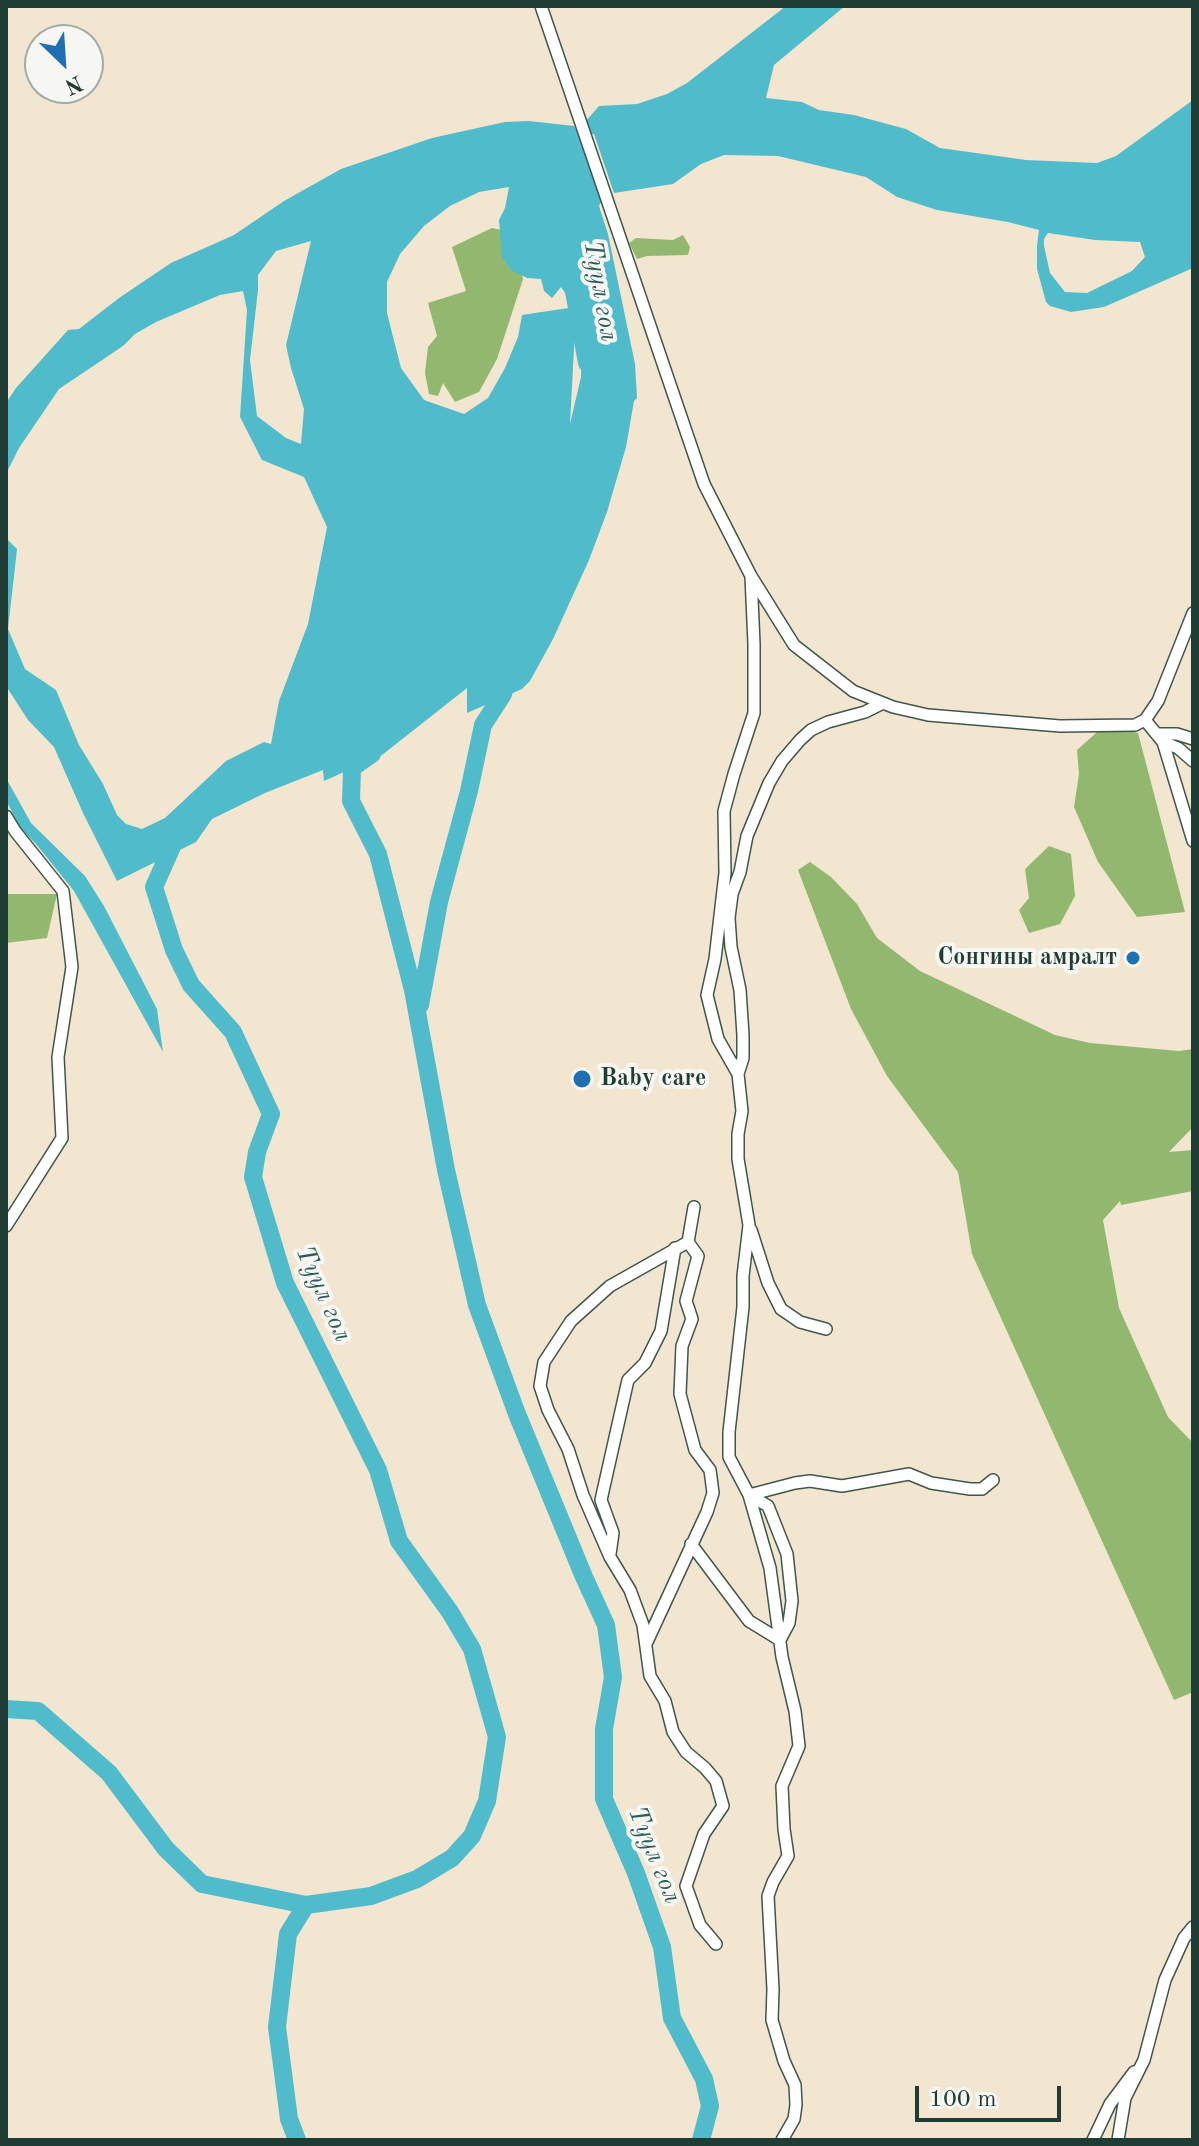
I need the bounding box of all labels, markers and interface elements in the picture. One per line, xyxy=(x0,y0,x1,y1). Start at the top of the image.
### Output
north arrow xyxy=(24,24,104,104)
text: N xyxy=(61,70,86,97)
water label: Туул гол xyxy=(576,238,624,344)
place label: Сонгины амралт xyxy=(937,944,1117,972)
marker: Сонгины амралт xyxy=(1124,949,1142,967)
place label: Baby care xyxy=(600,1065,706,1093)
marker: Baby care xyxy=(571,1068,593,1090)
water label: Туул гол xyxy=(288,1241,358,1347)
water label: Туул гол xyxy=(620,1802,688,1908)
scale bar xyxy=(919,2070,1065,2120)
text: 100 m xyxy=(929,2088,997,2112)

